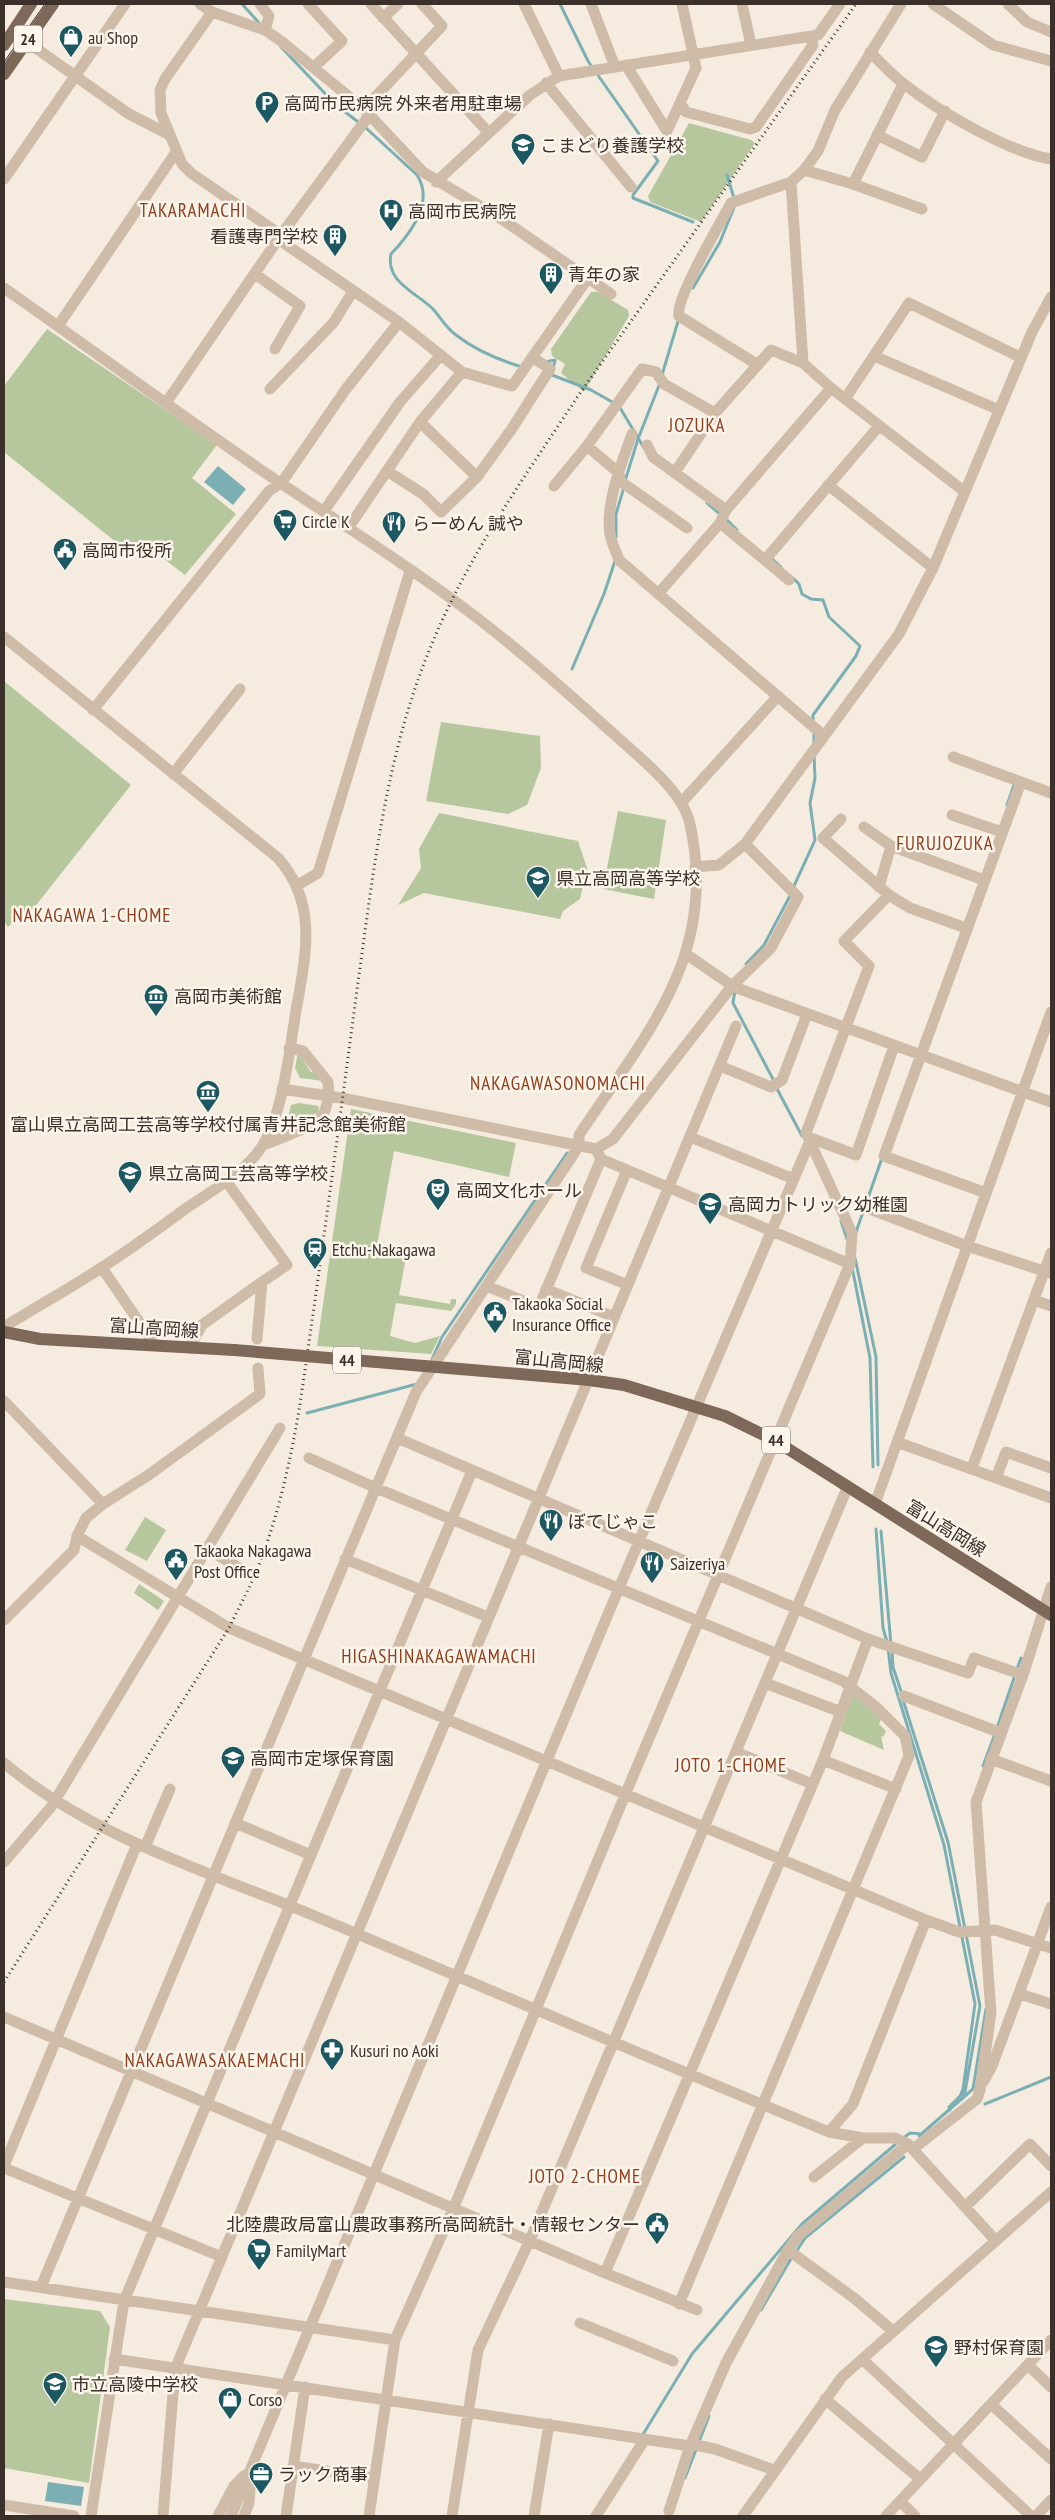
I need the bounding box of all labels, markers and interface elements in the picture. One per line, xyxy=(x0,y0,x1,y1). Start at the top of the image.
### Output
shop icon: au Shop xyxy=(58,24,84,58)
road number: 24 xyxy=(14,26,42,52)
place label: au Shop xyxy=(88,26,138,49)
parking icon: 高岡市民病院 外来者用駐車場 xyxy=(254,90,280,124)
place label: 高岡市民病院 外来者用駐車場 xyxy=(284,92,522,115)
school or university icon: こまどり養護学校 xyxy=(510,132,536,166)
place label: こまどり養護学校 xyxy=(540,134,684,157)
district label: TAKARAMACHI xyxy=(139,198,247,222)
hospital icon: 高岡市民病院 xyxy=(378,198,404,232)
place label: 高岡市民病院 xyxy=(408,200,516,223)
building icon: 看護専門学校 xyxy=(322,223,348,257)
place label: 看護専門学校 xyxy=(210,225,318,248)
building icon: 青年の家 xyxy=(538,261,564,295)
place label: 青年の家 xyxy=(568,263,640,286)
district label: JOZUKA xyxy=(668,413,725,437)
supermarket icon: Circle K xyxy=(272,508,298,542)
place label: Circle K xyxy=(302,510,350,533)
restaurant icon: らーめん 誠や xyxy=(381,510,407,544)
place label: らーめん 誠や xyxy=(412,512,524,535)
public building icon: 高岡市役所 xyxy=(52,537,78,571)
place label: 高岡市役所 xyxy=(82,539,172,562)
district label: FURUJOZUKA xyxy=(896,831,994,855)
school or university icon: 県立高岡高等学校 xyxy=(525,865,551,899)
place label: 県立高岡高等学校 xyxy=(556,867,700,890)
district label: NAKAGAWA 1-CHOME xyxy=(13,903,171,927)
museum icon: 高岡市美術館 xyxy=(143,983,169,1017)
place label: 高岡市美術館 xyxy=(174,985,282,1008)
district label: NAKAGAWASONOMACHI xyxy=(470,1071,646,1095)
museum icon: 富山県立高岡工芸高等学校付属青井記念館美術館 xyxy=(195,1079,221,1113)
place label: 富山県立高岡工芸高等学校付属青井記念館美術館 xyxy=(10,1113,406,1136)
school or university icon: 県立高岡工芸高等学校 xyxy=(117,1160,143,1194)
place label: 県立高岡工芸高等学校 xyxy=(148,1162,328,1185)
theatre icon: 高岡文化ホール xyxy=(425,1177,451,1211)
place label: 高岡文化ホール xyxy=(456,1179,582,1202)
school or university icon: 高岡カトリック幼稚園 xyxy=(697,1191,723,1225)
place label: 高岡カトリック幼稚園 xyxy=(728,1193,908,1216)
station icon: Etchu-Nakagawa xyxy=(302,1236,328,1270)
place label: Etchu-Nakagawa xyxy=(332,1238,436,1261)
place label: Takaoka Social Insurance Office xyxy=(512,1292,611,1336)
public building icon: Takaoka Social Insurance Office xyxy=(482,1300,508,1334)
street label: 富山高岡線 xyxy=(108,1313,200,1343)
street label: 富山高岡線 xyxy=(513,1345,605,1377)
road number: 44 xyxy=(333,1346,361,1374)
road number: 44 xyxy=(762,1426,790,1454)
street label: 富山高岡線 xyxy=(902,1494,990,1562)
restaurant icon: ぼてじゃこ xyxy=(538,1508,564,1542)
place label: ぼてじゃこ xyxy=(568,1510,658,1533)
place label: Takaoka Nakagawa Post Office xyxy=(194,1539,312,1583)
public building icon: Takaoka Nakagawa Post Office xyxy=(163,1547,189,1581)
restaurant icon: Saizeriya xyxy=(639,1550,665,1584)
place label: Saizeriya xyxy=(670,1552,725,1575)
district label: HIGASHINAKAGAWAMACHI xyxy=(341,1644,537,1668)
school or university icon: 高岡市定塚保育園 xyxy=(220,1745,246,1779)
place label: 高岡市定塚保育園 xyxy=(250,1747,394,1770)
district label: JOTO 1-CHOME xyxy=(674,1753,787,1777)
pharmacy icon: Kusuri no Aoki xyxy=(319,2037,345,2071)
place label: Kusuri no Aoki xyxy=(350,2039,439,2062)
district label: NAKAGAWASAKAEMACHI xyxy=(124,2048,306,2072)
district label: JOTO 2-CHOME xyxy=(528,2164,641,2188)
public building icon: 北陸農政局富山農政事務所高岡統計・情報センター xyxy=(644,2211,670,2245)
place label: 北陸農政局富山農政事務所高岡統計・情報センター xyxy=(226,2213,640,2236)
supermarket icon: FamilyMart xyxy=(246,2237,272,2271)
place label: FamilyMart xyxy=(276,2239,346,2262)
school or university icon: 野村保育園 xyxy=(923,2334,949,2368)
place label: 野村保育園 xyxy=(954,2336,1044,2359)
school or university icon: 市立高陵中学校 xyxy=(42,2371,68,2405)
place label: 市立高陵中学校 xyxy=(72,2373,198,2396)
shop icon: Corso xyxy=(217,2386,243,2420)
place label: Corso xyxy=(248,2388,283,2411)
office icon: ラック商事 xyxy=(248,2461,274,2495)
place label: ラック商事 xyxy=(278,2463,368,2486)

